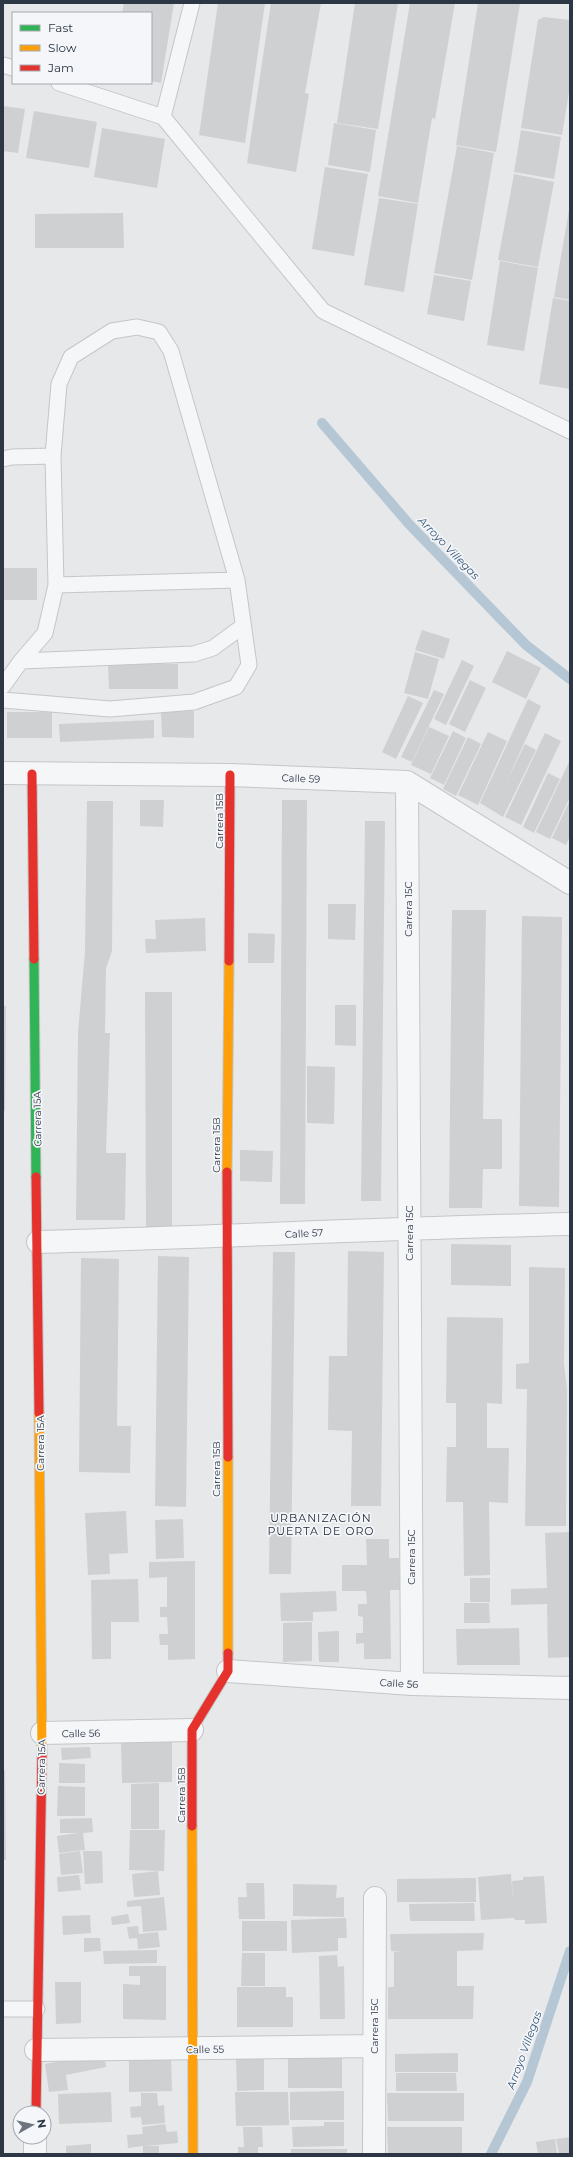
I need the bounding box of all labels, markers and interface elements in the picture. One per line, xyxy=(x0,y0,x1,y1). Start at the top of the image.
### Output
legend xyxy=(12,12,152,84)
text: Fast xyxy=(48,20,73,35)
text: Slow xyxy=(48,40,77,55)
text: Jam xyxy=(47,60,74,75)
water label: Arroyo Villegas xyxy=(415,513,483,583)
street label: Calle 59 xyxy=(281,771,321,786)
street label: Carrera 15B xyxy=(213,793,226,849)
street label: Carrera 15C xyxy=(402,881,415,937)
street label: Carrera 15A xyxy=(31,1090,44,1147)
street label: Carrera 15B xyxy=(210,1117,223,1173)
street label: Carrera 15C xyxy=(403,1205,416,1261)
street label: Calle 57 xyxy=(285,1226,324,1241)
street label: Carrera 15A xyxy=(34,1415,47,1471)
street label: Carrera 15B xyxy=(210,1441,223,1497)
district label: URBANIZACIÓN PUERTA DE ORO xyxy=(267,1511,375,1538)
street label: Carrera 15C xyxy=(405,1529,418,1585)
street label: Calle 56 xyxy=(379,1676,419,1691)
street label: Calle 56 xyxy=(62,1727,100,1740)
street label: Carrera 15A xyxy=(35,1738,48,1795)
street label: Carrera 15B xyxy=(175,1767,188,1823)
street label: Carrera 15C xyxy=(368,1998,381,2054)
water label: Arroyo Villegas xyxy=(503,2008,545,2092)
street label: Calle 55 xyxy=(186,2043,225,2056)
north arrow xyxy=(12,2105,52,2145)
text: N xyxy=(34,2118,49,2129)

